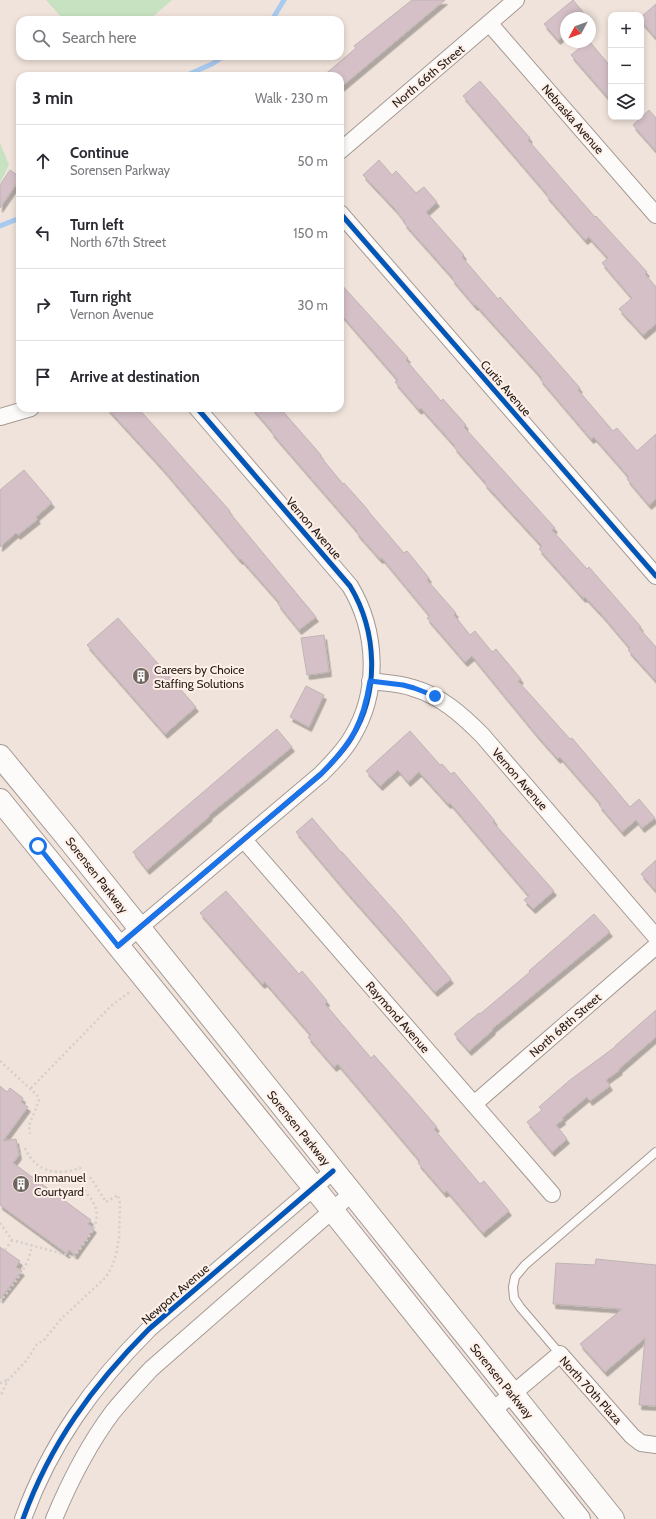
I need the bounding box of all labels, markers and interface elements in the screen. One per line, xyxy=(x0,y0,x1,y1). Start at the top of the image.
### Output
north arrow xyxy=(560,12,596,48)
map controls xyxy=(608,12,644,120)
button: + xyxy=(608,12,644,48)
search box xyxy=(16,16,344,60)
icon: search xyxy=(30,27,52,49)
text: Search here xyxy=(62,29,137,47)
street label: North 66th Street xyxy=(389,41,467,111)
button: − xyxy=(608,48,644,84)
street label: Nebraska Avenue xyxy=(539,81,607,157)
button: layers xyxy=(608,84,644,120)
text: 3 min xyxy=(32,88,73,108)
text: Walk · 230 m xyxy=(255,90,328,106)
text: Continue xyxy=(70,144,129,162)
icon: ahead xyxy=(32,150,54,172)
text: 50 m xyxy=(298,153,328,169)
text: Sorensen Parkway xyxy=(70,162,170,178)
text: Turn left xyxy=(70,216,124,234)
icon: left xyxy=(32,222,54,244)
text: 150 m xyxy=(293,225,328,241)
text: North 67th Street xyxy=(70,234,166,250)
text: Turn right xyxy=(70,288,131,306)
icon: right xyxy=(32,294,54,316)
text: 30 m xyxy=(298,297,328,313)
text: Vernon Avenue xyxy=(70,306,154,322)
street label: Curtis Avenue xyxy=(478,357,534,419)
icon: arrive xyxy=(32,366,54,388)
text: Arrive at destination xyxy=(70,368,200,386)
street label: Vernon Avenue xyxy=(283,494,345,562)
place label: Careers by Choice Staffing Solutions xyxy=(154,662,244,691)
building icon: Careers by Choice Staffing Solutions xyxy=(131,666,151,686)
route end xyxy=(426,687,444,705)
street label: Vernon Avenue xyxy=(489,745,551,813)
street label: Sorensen Parkway xyxy=(63,834,131,916)
route start xyxy=(29,837,47,855)
street label: Raymond Avenue xyxy=(363,978,433,1056)
street label: North 68th Street xyxy=(526,990,604,1060)
street label: Sorensen Parkway xyxy=(264,1087,334,1169)
place label: Immanuel Courtyard xyxy=(34,1170,86,1199)
building icon: Immanuel Courtyard xyxy=(11,1174,31,1194)
street label: Newport Avenue xyxy=(138,1260,212,1328)
street label: Sorensen Parkway xyxy=(467,1340,537,1422)
street label: North 70th Plaza xyxy=(557,1353,626,1427)

